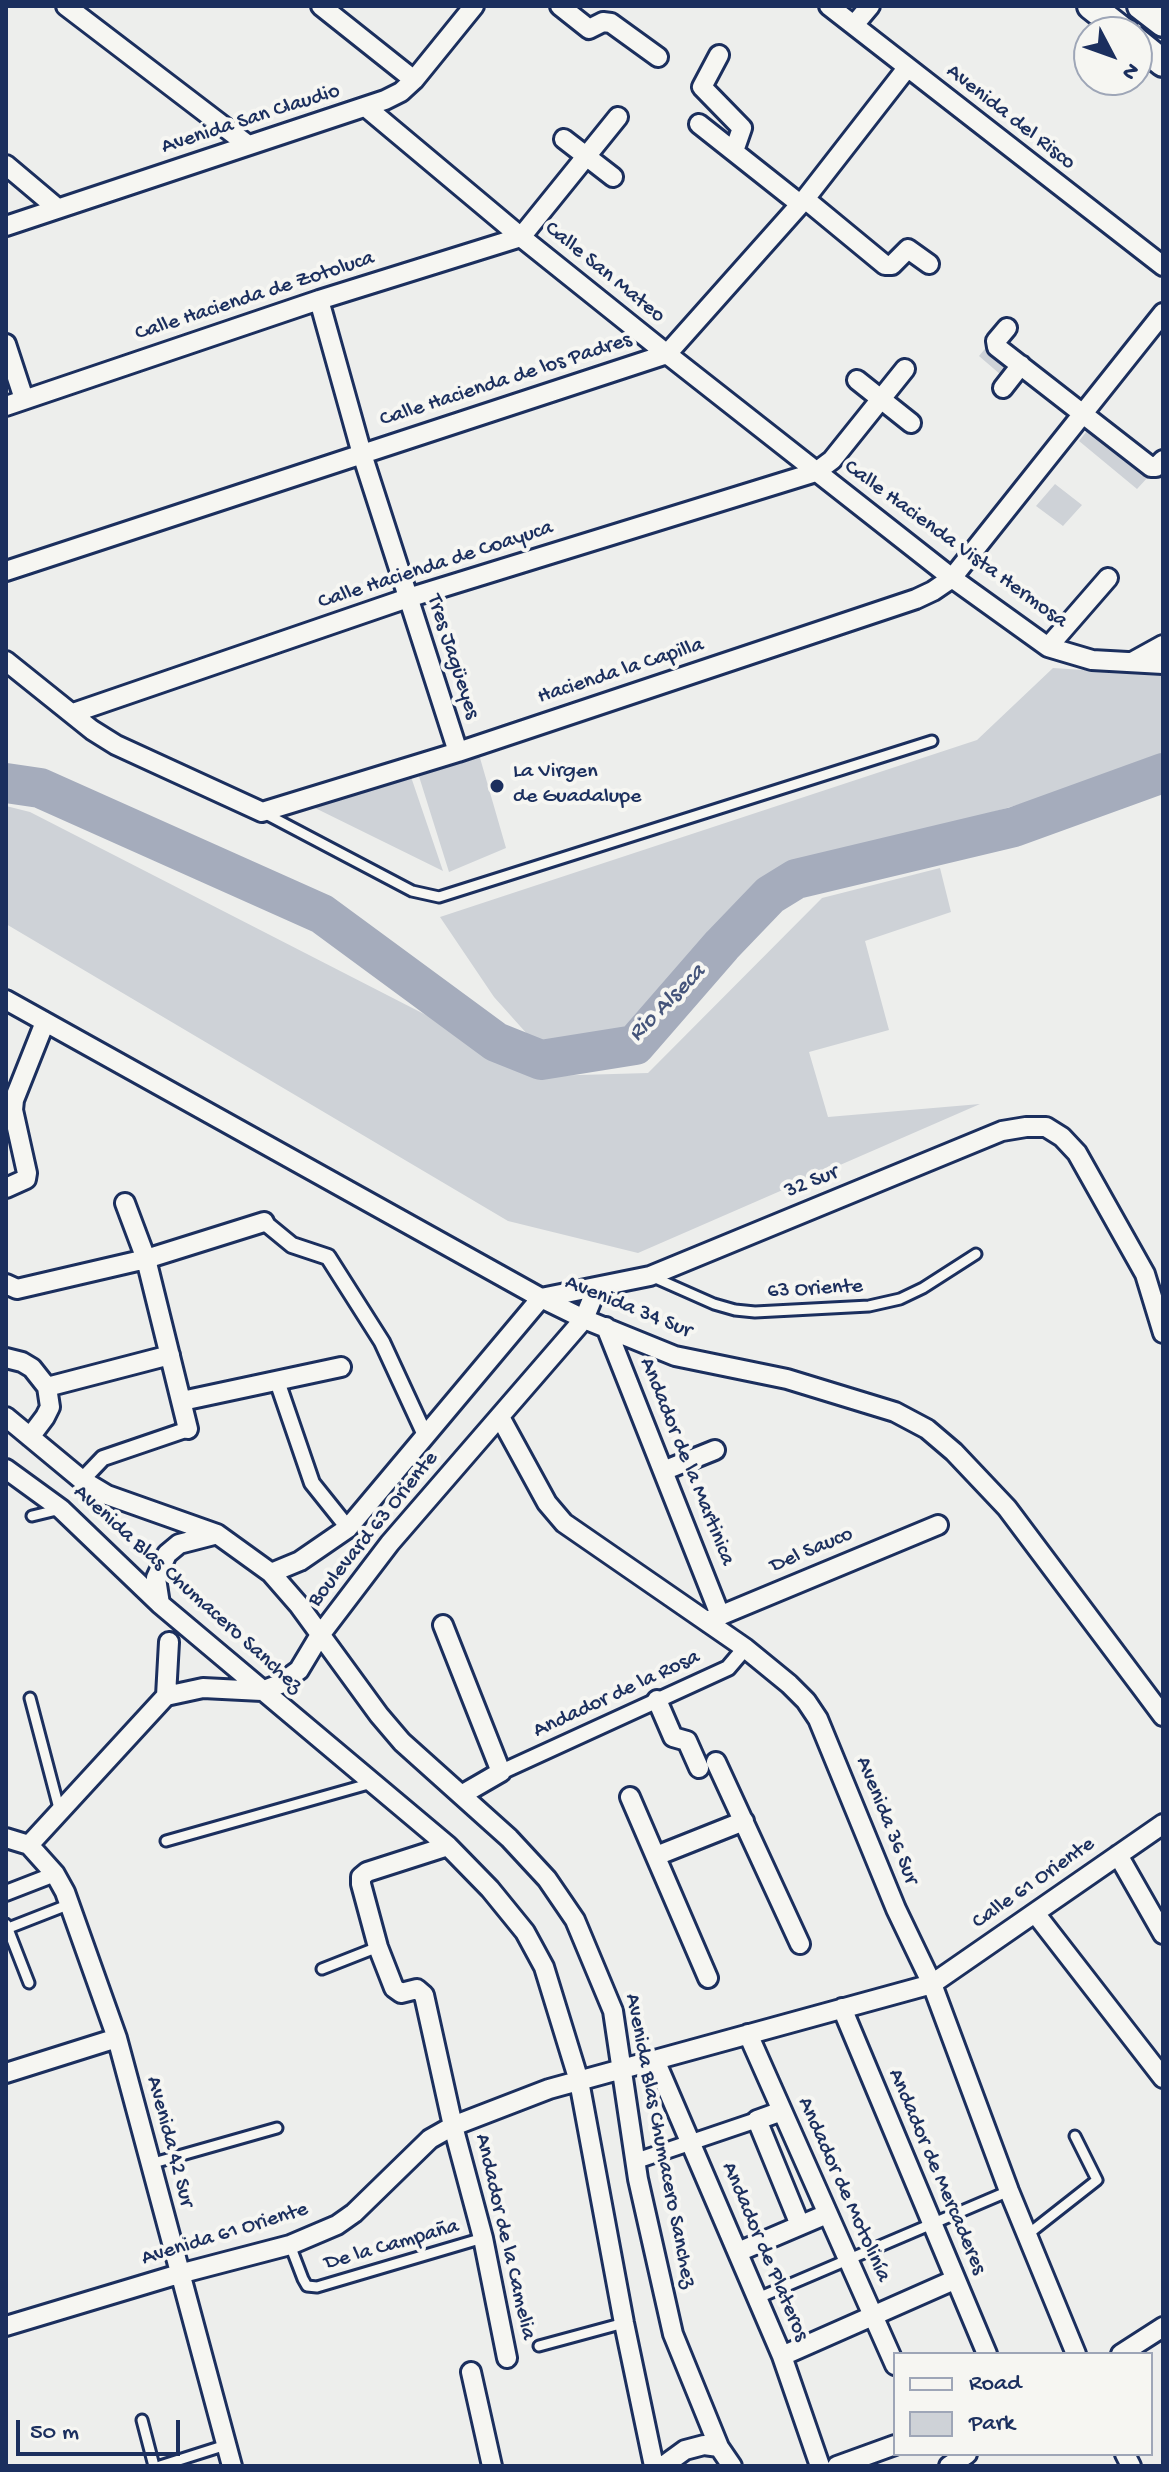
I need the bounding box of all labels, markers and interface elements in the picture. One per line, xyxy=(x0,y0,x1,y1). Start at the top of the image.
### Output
north arrow xyxy=(1073,16,1153,96)
text: N xyxy=(1115,56,1144,84)
street label: Avenida del Risco xyxy=(940,59,1080,177)
street label: Avenida San Claudio xyxy=(158,79,344,161)
street label: Calle San Mateo xyxy=(538,216,670,330)
street label: Calle Hacienda de Zotoluca xyxy=(132,246,378,348)
street label: Calle Hacienda de los Padres xyxy=(377,328,635,434)
street label: Calle Hacienda Vista Hermosa xyxy=(838,455,1072,635)
street label: Calle Hacienda de Coayuca xyxy=(315,516,557,616)
street label: Tres Jagüeyes xyxy=(419,591,485,723)
street label: Hacienda la Capilla xyxy=(535,633,707,711)
place label: La Virgen de Guadalupe xyxy=(513,760,641,812)
marker: La Virgen de Guadalupe xyxy=(488,777,506,795)
water label: Rio Alseca xyxy=(623,959,713,1049)
street label: 32 Sur xyxy=(781,1160,843,1206)
street label: Avenida 34 Sur xyxy=(561,1270,695,1346)
street label: 63 Oriente xyxy=(767,1274,863,1306)
street label: Andador de la Martinica xyxy=(632,1354,740,1570)
street label: Boulevard 63 Oriente xyxy=(303,1447,445,1613)
street label: Avenida Blas Chumacero Sanchez xyxy=(67,1480,307,1700)
street label: Del Sauco xyxy=(767,1522,857,1580)
street label: Andador de la Rosa xyxy=(529,1645,705,1745)
street label: Avenida 36 Sur xyxy=(848,1753,924,1889)
street label: Calle 61 Oriente xyxy=(968,1832,1100,1936)
street label: Avenida Blas Chumacero Sanchez xyxy=(617,1991,701,2291)
street label: Andador de Mercaderes xyxy=(881,2065,991,2279)
street label: Avenida 42 Sur xyxy=(139,2074,199,2210)
street label: Andador de Motolinía xyxy=(790,2094,896,2286)
street label: Andador de la Camelia xyxy=(467,2131,541,2343)
street label: Andador de Plateros xyxy=(714,2158,814,2346)
street label: Avenida 61 Oriente xyxy=(139,2197,311,2273)
street label: De la Campaña xyxy=(322,2214,462,2278)
legend xyxy=(893,2352,1153,2456)
text: Road xyxy=(969,2370,1021,2399)
scale bar xyxy=(20,2404,184,2454)
text: Park xyxy=(969,2410,1015,2439)
text: 50 m xyxy=(30,2419,79,2448)

